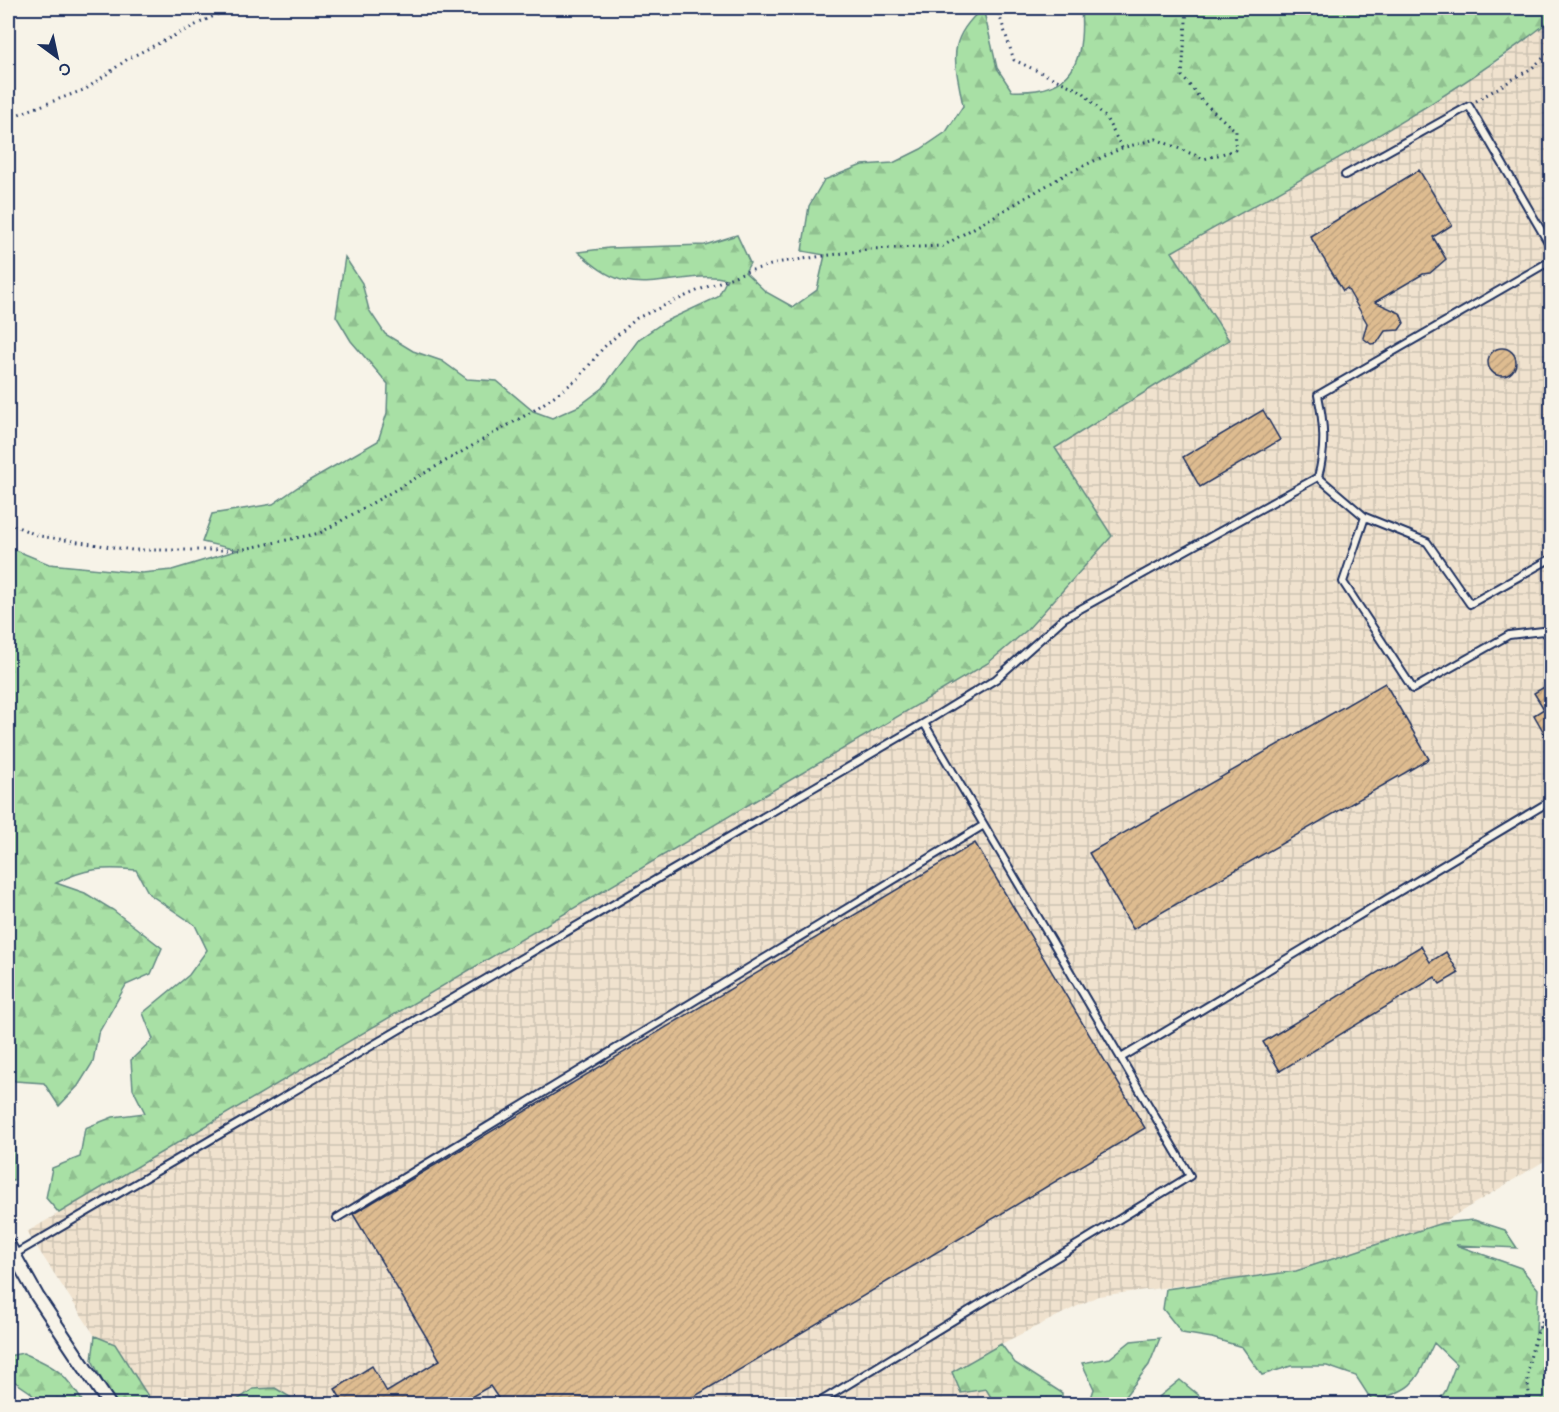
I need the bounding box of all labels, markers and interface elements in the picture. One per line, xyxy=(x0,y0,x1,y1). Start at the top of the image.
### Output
north arrow xyxy=(27,27,87,87)
text: С xyxy=(55,57,74,79)

